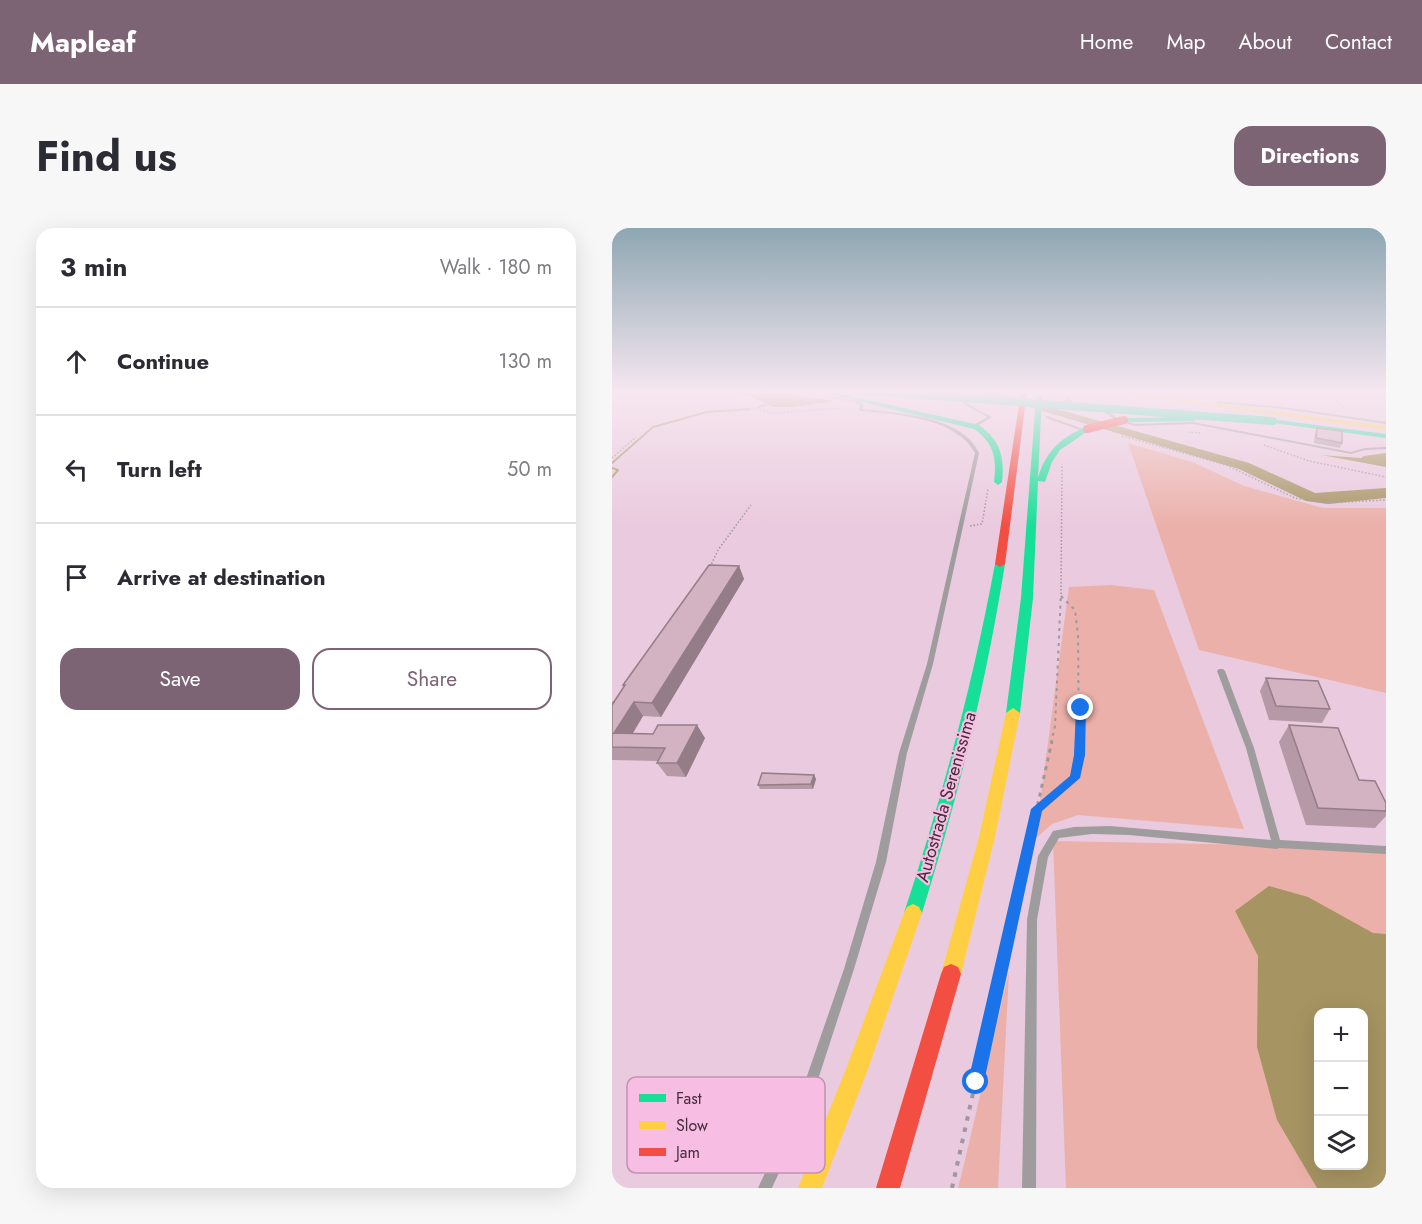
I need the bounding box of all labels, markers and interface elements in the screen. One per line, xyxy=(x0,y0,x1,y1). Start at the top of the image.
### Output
text: Mapleaf xyxy=(30,22,136,63)
text: Home xyxy=(1080,27,1133,57)
text: Map xyxy=(1166,27,1206,57)
text: About xyxy=(1239,27,1292,57)
text: Contact xyxy=(1325,27,1392,57)
text: Find us xyxy=(36,126,177,187)
button: Directions xyxy=(1234,126,1386,186)
text: 3 min xyxy=(60,248,127,286)
text: Walk · 180 m xyxy=(440,253,552,282)
icon: ahead xyxy=(60,345,93,378)
text: Continue xyxy=(117,345,209,377)
text: 130 m xyxy=(498,347,552,376)
icon: left xyxy=(60,453,93,486)
text: Turn left xyxy=(117,453,202,485)
text: 50 m xyxy=(507,455,552,484)
icon: arrive xyxy=(60,561,93,594)
text: Arrive at destination xyxy=(117,561,326,593)
button: Save xyxy=(60,648,300,710)
button: Share xyxy=(312,648,552,710)
route end xyxy=(1067,694,1093,720)
street label: Autostrada Serenissima xyxy=(909,709,983,885)
map controls xyxy=(1314,1008,1368,1170)
button: + xyxy=(1314,1008,1368,1062)
button: − xyxy=(1314,1062,1368,1116)
route start xyxy=(962,1068,988,1094)
legend xyxy=(627,1077,825,1173)
text: Fast xyxy=(676,1087,702,1110)
text: Slow xyxy=(676,1114,708,1137)
button: layers xyxy=(1314,1116,1368,1170)
text: Jam xyxy=(674,1141,700,1164)

